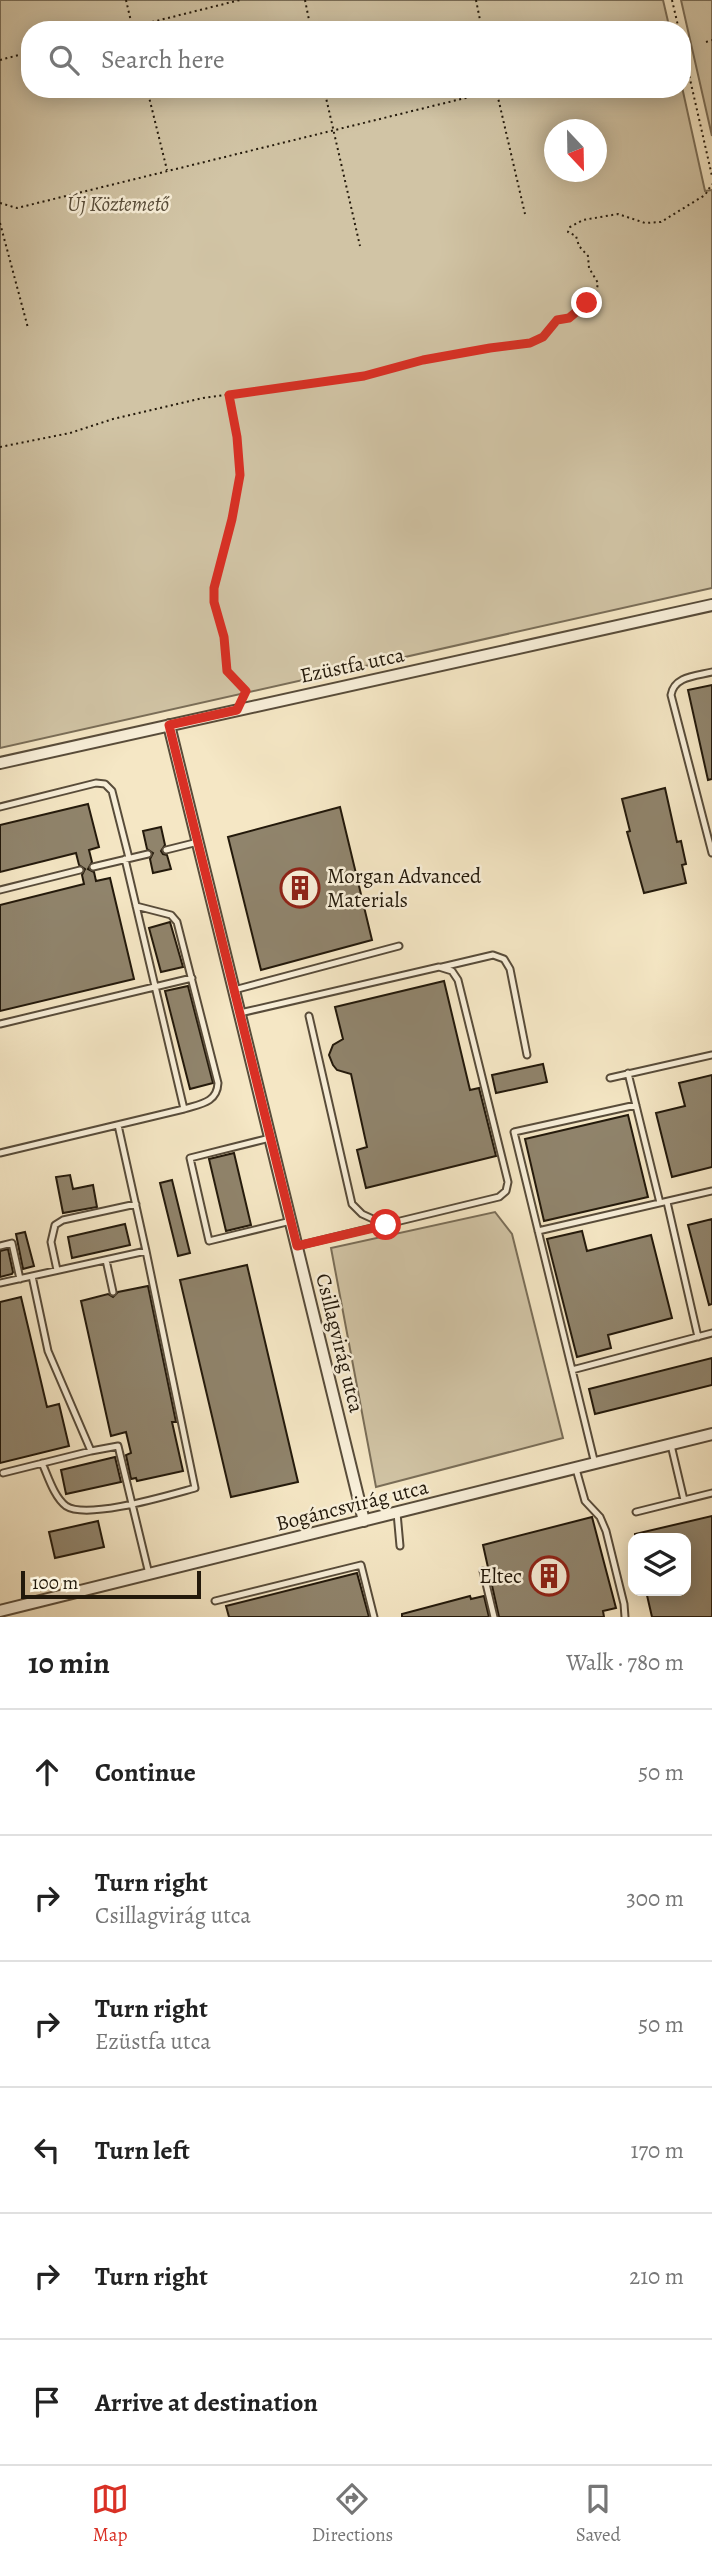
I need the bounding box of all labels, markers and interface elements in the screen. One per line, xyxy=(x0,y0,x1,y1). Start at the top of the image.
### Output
search box xyxy=(21,21,691,98)
icon: search xyxy=(45,41,83,79)
text: Search here xyxy=(101,42,225,77)
north arrow xyxy=(544,119,607,182)
park label: Új Köztemető xyxy=(67,190,170,218)
route end xyxy=(571,287,602,318)
street label: Ezüstfa utca xyxy=(297,640,407,690)
place label: Morgan Advanced Materials xyxy=(327,862,482,914)
building icon: Morgan Advanced Materials xyxy=(279,867,321,909)
route start xyxy=(370,1209,401,1240)
street label: Csillagvirág utca xyxy=(309,1271,371,1416)
street label: Bogáncsvirág utca xyxy=(273,1472,431,1537)
map controls xyxy=(628,1533,691,1596)
button: layers xyxy=(628,1533,691,1596)
building icon: Eltec xyxy=(528,1555,570,1597)
place label: Eltec xyxy=(479,1562,522,1590)
scale bar xyxy=(21,1568,201,1600)
text: 100 m xyxy=(32,1570,78,1596)
text: 10 min xyxy=(28,1643,110,1683)
text: Walk · 780 m xyxy=(566,1647,684,1678)
icon: ahead xyxy=(28,1753,66,1791)
text: Continue xyxy=(95,1755,196,1790)
text: 50 m xyxy=(638,1757,684,1788)
text: Turn right xyxy=(95,1865,208,1900)
icon: right xyxy=(28,1879,66,1917)
text: 300 m xyxy=(626,1883,684,1914)
text: Csillagvirág utca xyxy=(95,1900,251,1931)
text: Turn right xyxy=(95,1991,208,2026)
icon: right xyxy=(28,2005,66,2043)
text: 50 m xyxy=(638,2009,684,2040)
text: Ezüstfa utca xyxy=(95,2026,211,2057)
icon: left xyxy=(28,2131,66,2169)
text: Turn left xyxy=(95,2133,190,2168)
text: 170 m xyxy=(631,2135,684,2166)
icon: right xyxy=(28,2257,66,2295)
text: Turn right xyxy=(95,2259,208,2294)
text: 210 m xyxy=(629,2261,684,2292)
icon: arrive xyxy=(28,2383,66,2421)
text: Arrive at destination xyxy=(95,2385,318,2420)
tab: Map xyxy=(91,2480,129,2548)
tab: Directions xyxy=(312,2480,393,2548)
tab: Saved xyxy=(576,2480,621,2548)

